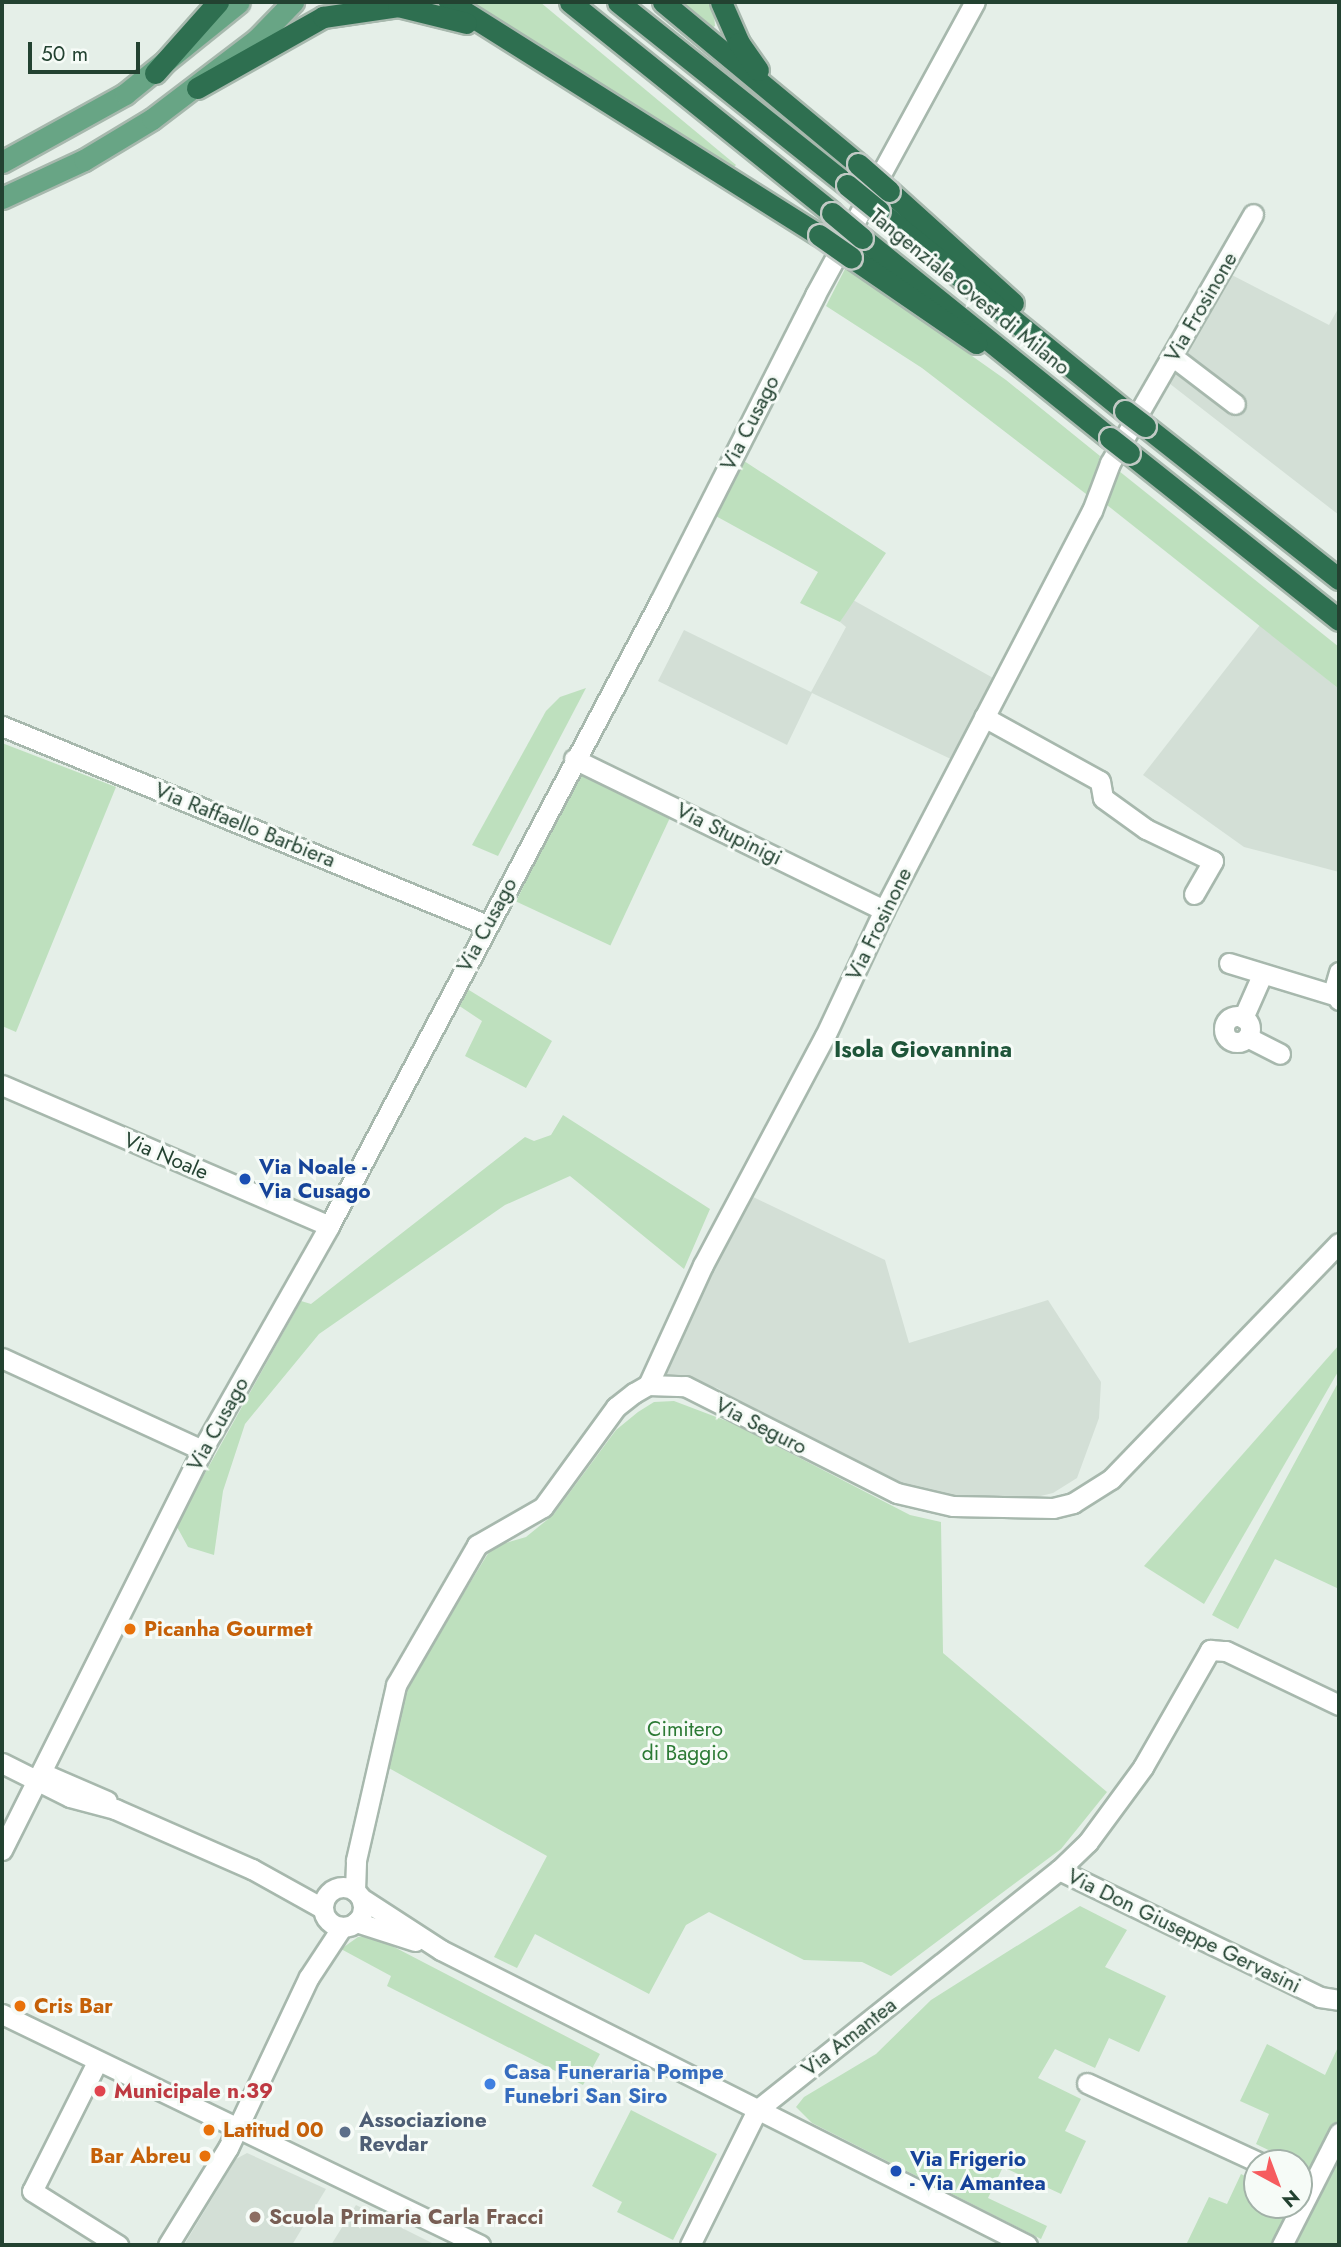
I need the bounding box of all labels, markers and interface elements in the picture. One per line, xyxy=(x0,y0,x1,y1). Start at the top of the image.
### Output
scale bar xyxy=(32,28,144,72)
text: 50 m xyxy=(41,39,88,69)
street label: Tangenziale Ovest di Milano xyxy=(865,204,1075,380)
street label: Via Frosinone xyxy=(1159,248,1243,366)
street label: Via Cusago xyxy=(715,371,785,475)
street label: Via Raffaello Barbiera xyxy=(151,777,339,873)
street label: Via Stupinigi xyxy=(672,798,786,870)
street label: Via Frosinone xyxy=(841,863,917,985)
street label: Via Cusago xyxy=(452,874,522,976)
district label: Isola Giovannina xyxy=(834,1035,1012,1063)
street label: Via Noale xyxy=(120,1127,212,1185)
place label: Via Noale - Via Cusago xyxy=(259,1154,371,1204)
marker: Via Noale - Via Cusago xyxy=(237,1171,253,1187)
street label: Via Cusago xyxy=(182,1373,254,1475)
street label: Via Seguro xyxy=(711,1392,811,1460)
place label: Picanha Gourmet xyxy=(144,1616,312,1642)
marker: Picanha Gourmet xyxy=(122,1621,138,1637)
park label: Cimitero di Baggio xyxy=(642,1716,728,1766)
street label: Via Don Giuseppe Gervasini xyxy=(1063,1863,1305,1999)
street label: Via Amantea xyxy=(797,1992,901,2082)
place label: Cris Bar xyxy=(34,1993,113,2019)
marker: Cris Bar xyxy=(12,1998,28,2014)
place label: Casa Funeraria Pompe Funebri San Siro xyxy=(504,2059,724,2109)
marker: Casa Funeraria Pompe Funebri San Siro xyxy=(482,2076,498,2092)
place label: Municipale n.39 xyxy=(114,2078,273,2104)
marker: Municipale n.39 xyxy=(92,2083,108,2099)
place label: Associazione Revdar xyxy=(359,2107,487,2157)
place label: Latitud 00 xyxy=(223,2117,324,2143)
marker: Latitud 00 xyxy=(201,2122,217,2138)
marker: Associazione Revdar xyxy=(337,2124,353,2140)
place label: Bar Abreu xyxy=(90,2143,191,2169)
place label: Via Frigerio - Via Amantea xyxy=(910,2146,1046,2196)
marker: Bar Abreu xyxy=(197,2148,213,2164)
north arrow xyxy=(1243,2149,1313,2219)
marker: Via Frigerio - Via Amantea xyxy=(888,2163,904,2179)
text: N xyxy=(1276,2184,1305,2214)
place label: Scuola Primaria Carla Fracci xyxy=(269,2204,544,2230)
marker: Scuola Primaria Carla Fracci xyxy=(247,2209,263,2225)

